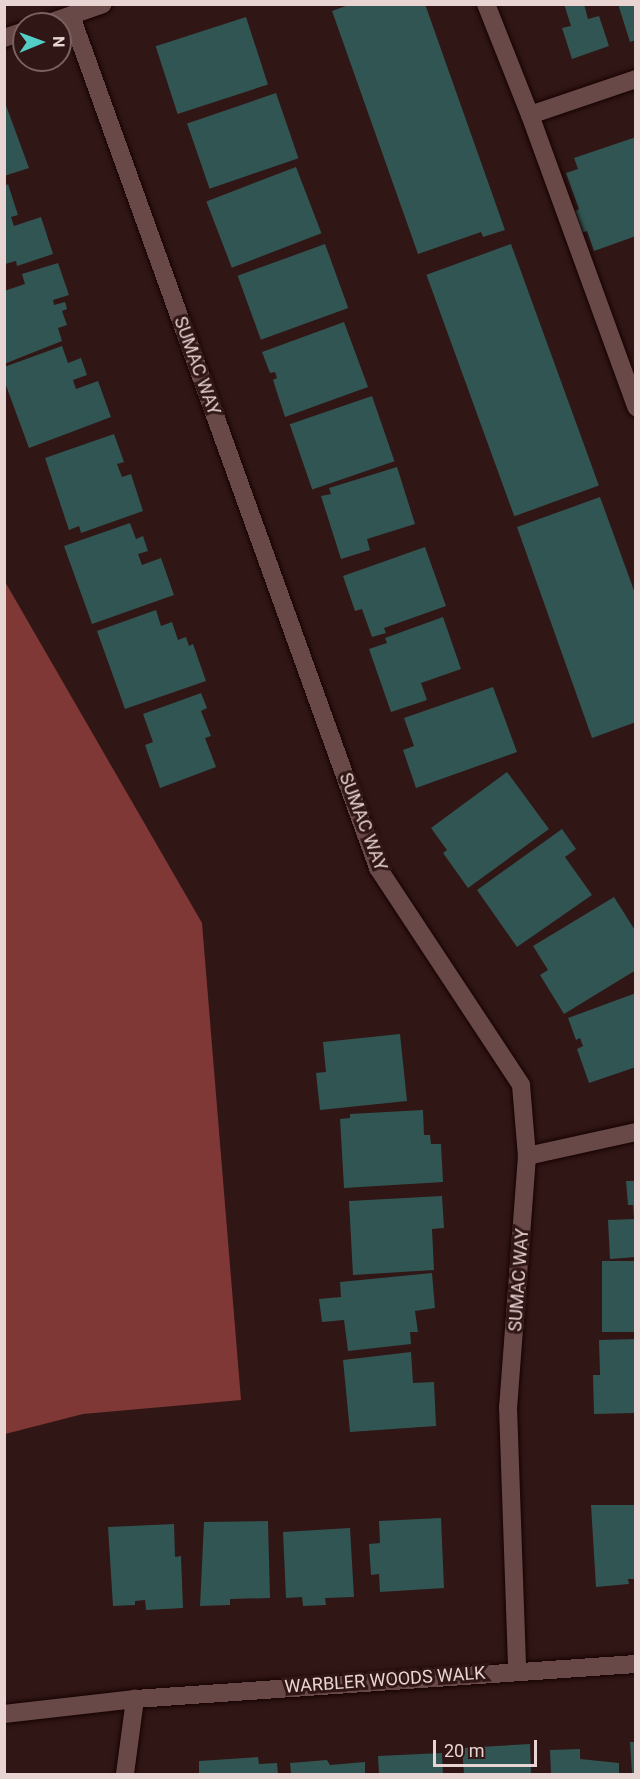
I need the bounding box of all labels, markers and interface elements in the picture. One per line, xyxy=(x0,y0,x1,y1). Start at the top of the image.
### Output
north arrow xyxy=(12,12,72,72)
text: N xyxy=(49,36,68,48)
street label: SUMAC WAY xyxy=(169,314,225,418)
street label: SUMAC WAY xyxy=(334,770,392,874)
street label: SUMAC WAY xyxy=(505,1228,533,1332)
street label: WARBLER WOODS WALK xyxy=(284,1662,486,1698)
scale bar xyxy=(436,1728,540,1766)
text: 20 m xyxy=(444,1740,484,1761)

